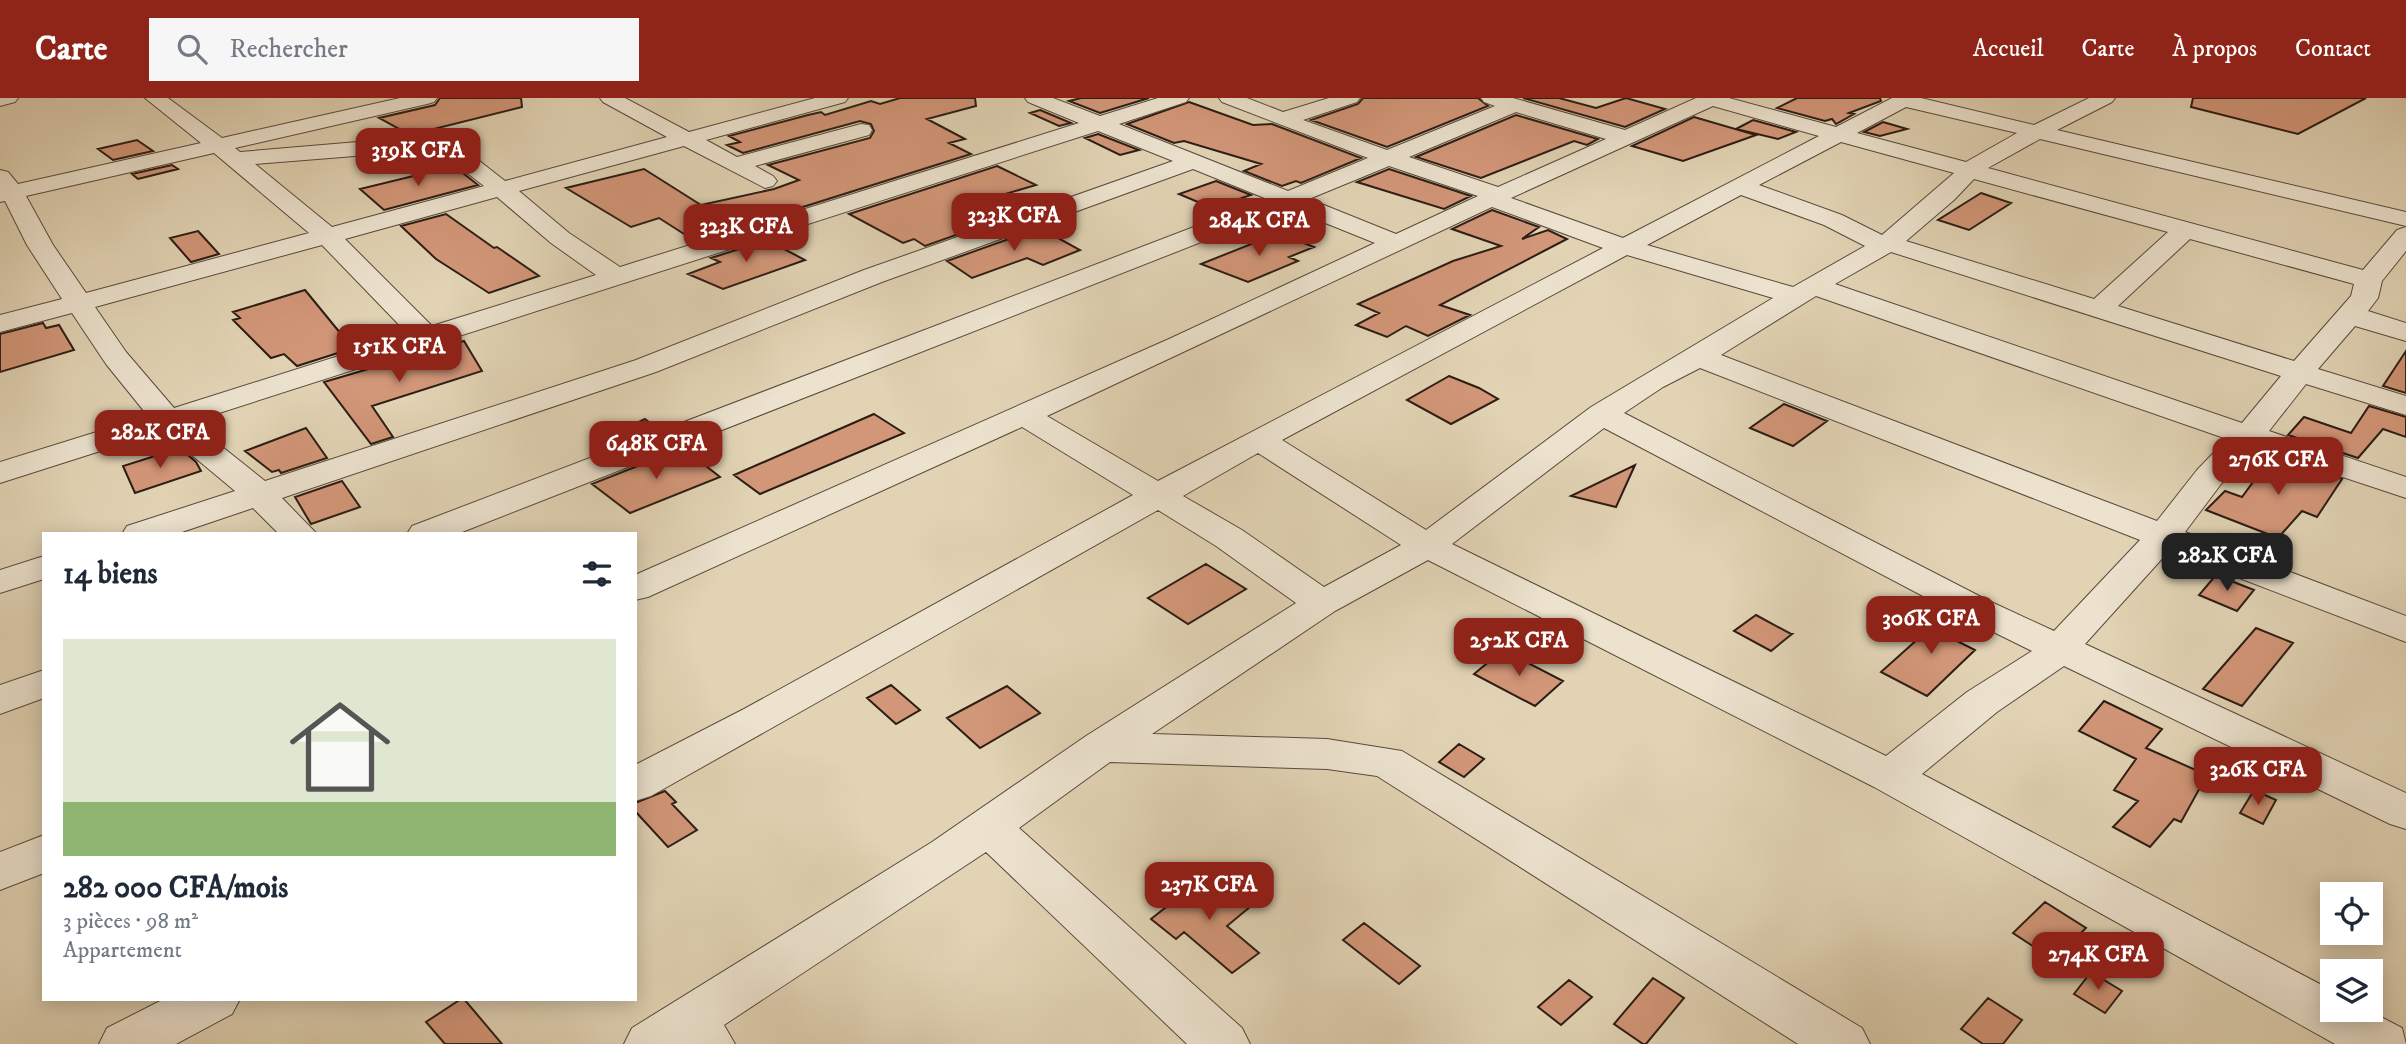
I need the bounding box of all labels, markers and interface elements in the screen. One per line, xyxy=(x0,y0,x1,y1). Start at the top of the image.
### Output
search box xyxy=(149,18,639,81)
text: Carte xyxy=(35,29,107,70)
icon: search xyxy=(173,30,211,68)
text: Rechercher xyxy=(229,33,348,66)
text: Accueil xyxy=(1973,34,2044,64)
text: Carte xyxy=(2082,34,2134,64)
text: À propos xyxy=(2172,34,2257,64)
text: Contact xyxy=(2295,34,2371,64)
pin: 319K CFA xyxy=(346,129,490,188)
text: 319K CFA xyxy=(372,136,464,165)
pin: 323K CFA xyxy=(942,194,1086,253)
pin: 284K CFA xyxy=(1187,198,1331,258)
text: 323K CFA xyxy=(968,201,1060,230)
pin: 323K CFA xyxy=(674,204,818,264)
text: 284K CFA xyxy=(1209,206,1309,235)
text: 323K CFA xyxy=(700,212,792,241)
pin: 151K CFA xyxy=(327,324,471,384)
text: 151K CFA xyxy=(353,332,445,361)
pin: 282K CFA xyxy=(88,410,232,470)
text: 282K CFA xyxy=(111,418,209,447)
pin: 648K CFA xyxy=(584,422,728,481)
text: 648K CFA xyxy=(605,429,707,458)
pin: 276K CFA xyxy=(2206,438,2350,497)
text: 276K CFA xyxy=(2228,445,2328,474)
pin: 282K CFA xyxy=(2155,533,2299,593)
text: 282K CFA xyxy=(2178,541,2276,570)
icon: filters xyxy=(578,555,616,593)
text: 14 biens xyxy=(63,556,158,593)
pin: 306K CFA xyxy=(1859,596,2003,656)
text: 306K CFA xyxy=(1882,604,1980,633)
pin: 252K CFA xyxy=(1447,618,1591,678)
text: 252K CFA xyxy=(1470,626,1568,655)
icon: home xyxy=(277,684,403,810)
pin: 326K CFA xyxy=(2186,748,2330,807)
text: 326K CFA xyxy=(2210,755,2306,784)
pin: 237K CFA xyxy=(1137,862,1281,922)
text: 282 000 CFA/mois xyxy=(63,870,288,907)
text: 237K CFA xyxy=(1161,870,1257,899)
map controls xyxy=(2320,882,2383,1022)
button: locate xyxy=(2320,882,2383,945)
text: 3 pièces · 98 m² xyxy=(63,907,198,936)
pin: 274K CFA xyxy=(2026,932,2170,992)
text: Appartement xyxy=(63,936,182,965)
text: 274K CFA xyxy=(2048,940,2148,969)
button: layers xyxy=(2320,959,2383,1022)

